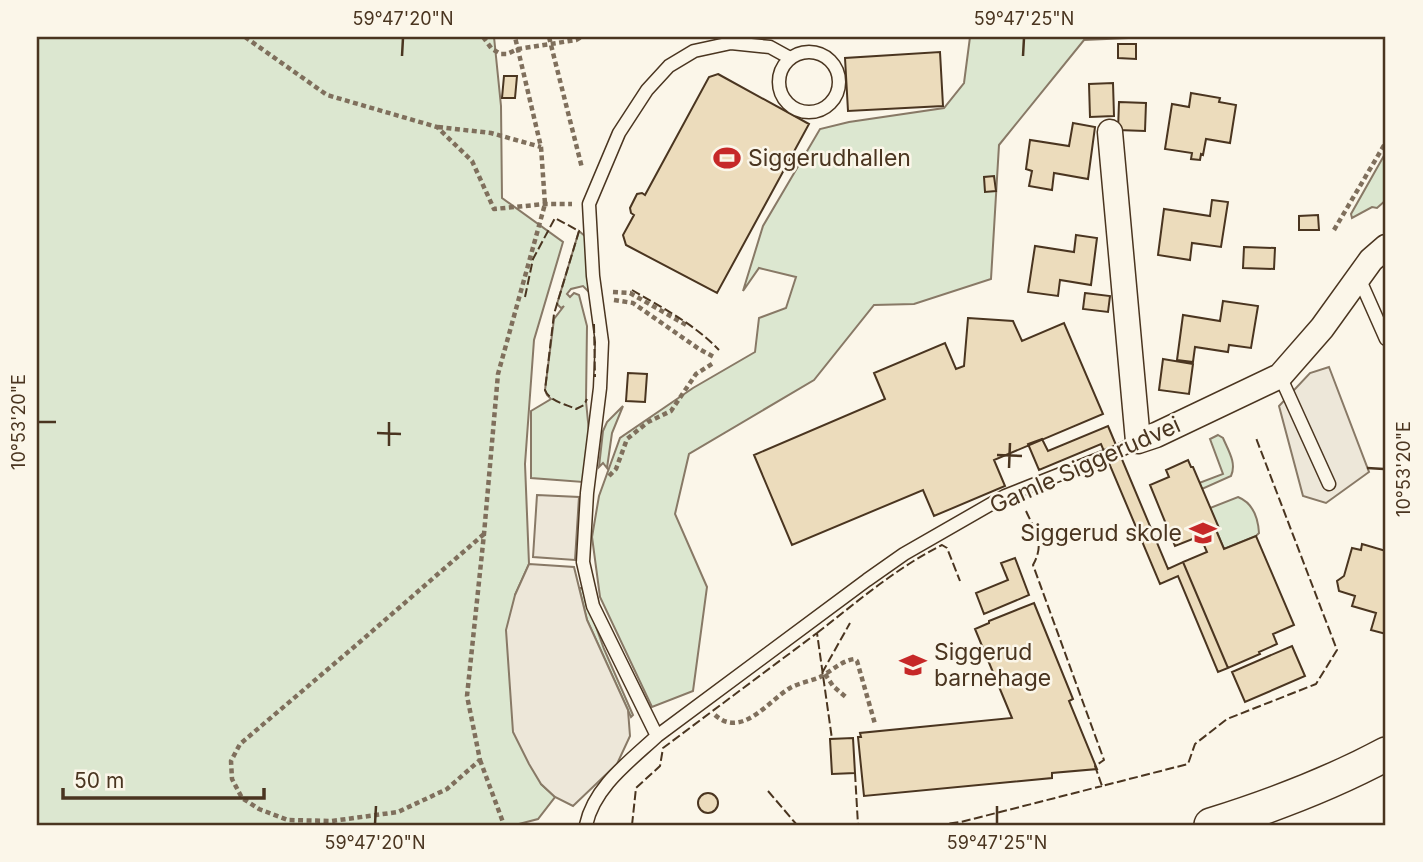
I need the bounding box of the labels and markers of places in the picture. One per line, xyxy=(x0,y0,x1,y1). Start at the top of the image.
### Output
sports icon: Siggerudhallen xyxy=(712,143,742,173)
place label: Siggerudhallen xyxy=(748,144,911,172)
school or university icon: Siggerud skole xyxy=(1188,518,1218,548)
place label: Siggerud skole xyxy=(1020,519,1182,547)
place label: Siggerud barnehage xyxy=(934,638,1051,692)
school or university icon: Siggerud barnehage xyxy=(898,650,928,680)

